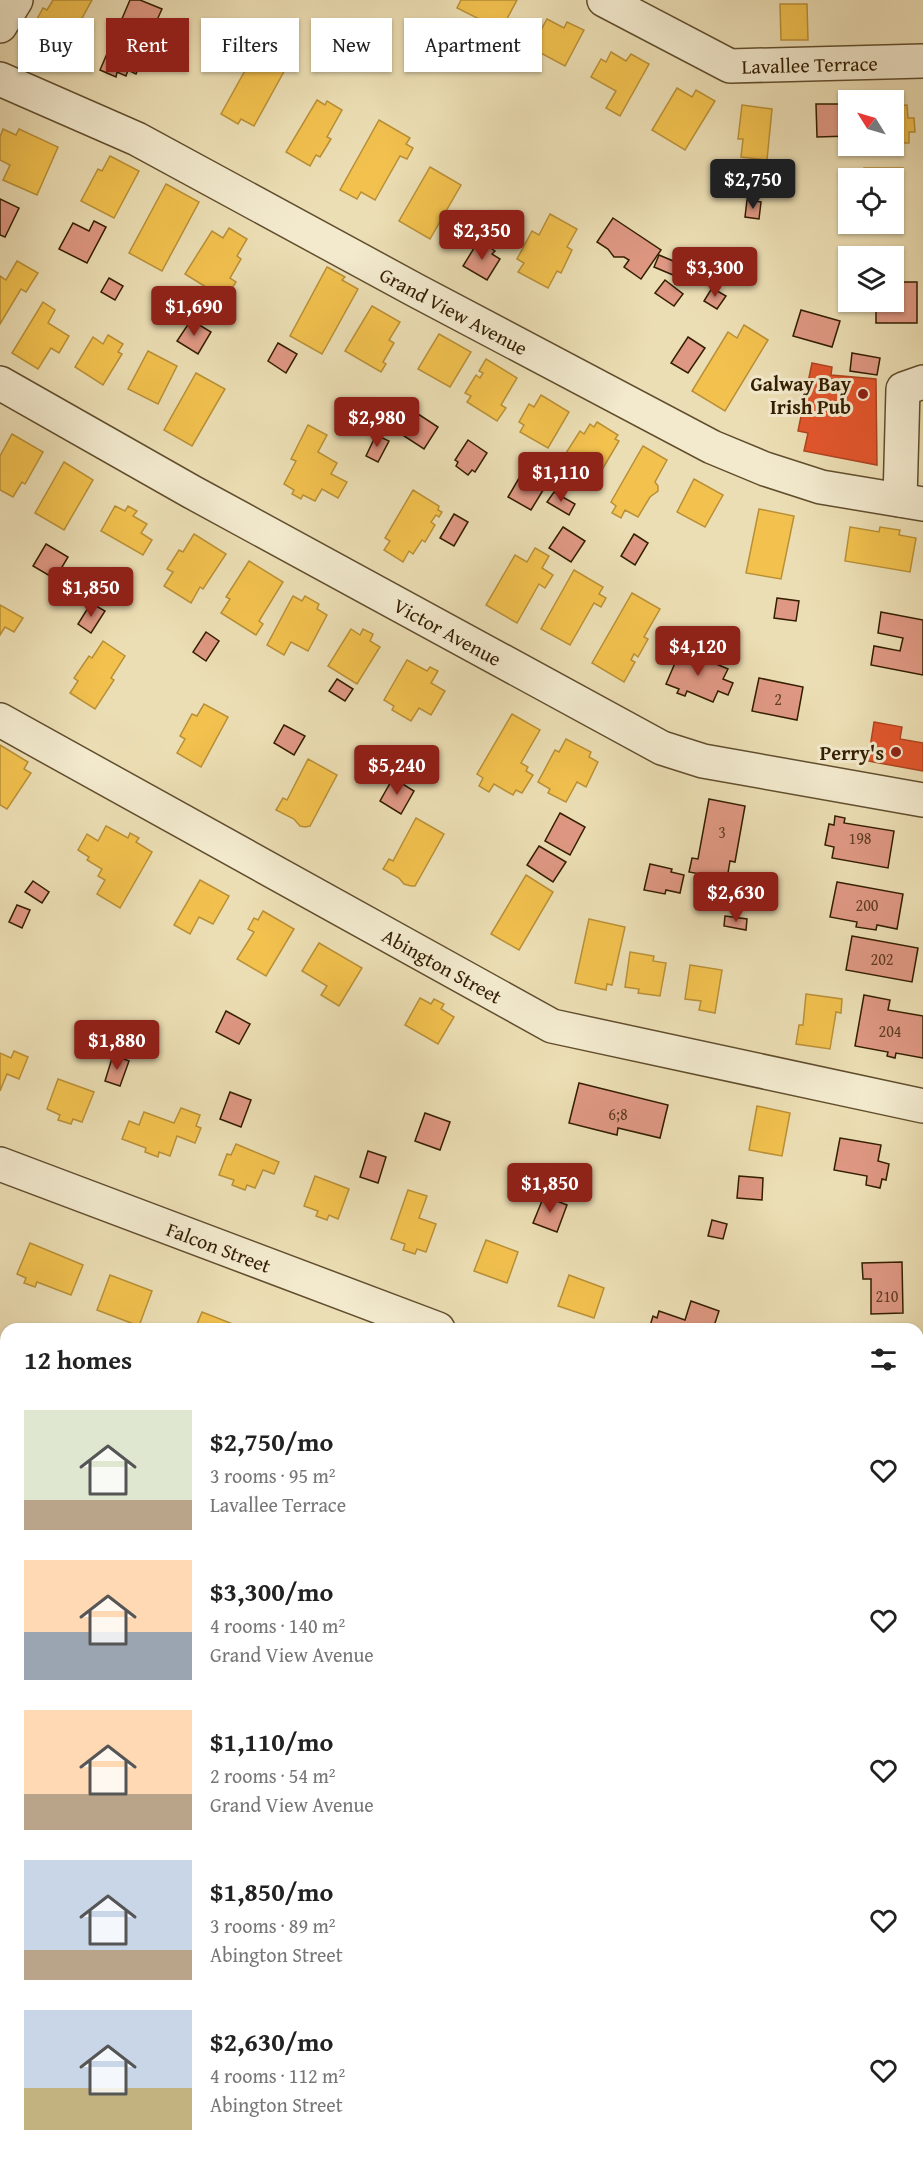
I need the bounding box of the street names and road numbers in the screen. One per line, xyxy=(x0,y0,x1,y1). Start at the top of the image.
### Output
street label: Lavallee Terrace xyxy=(741,48,878,80)
street label: Grand View Avenue xyxy=(375,259,533,362)
street label: Victor Avenue xyxy=(389,590,507,672)
street label: Abington Street xyxy=(377,920,508,1010)
street label: Falcon Street xyxy=(163,1214,275,1279)

